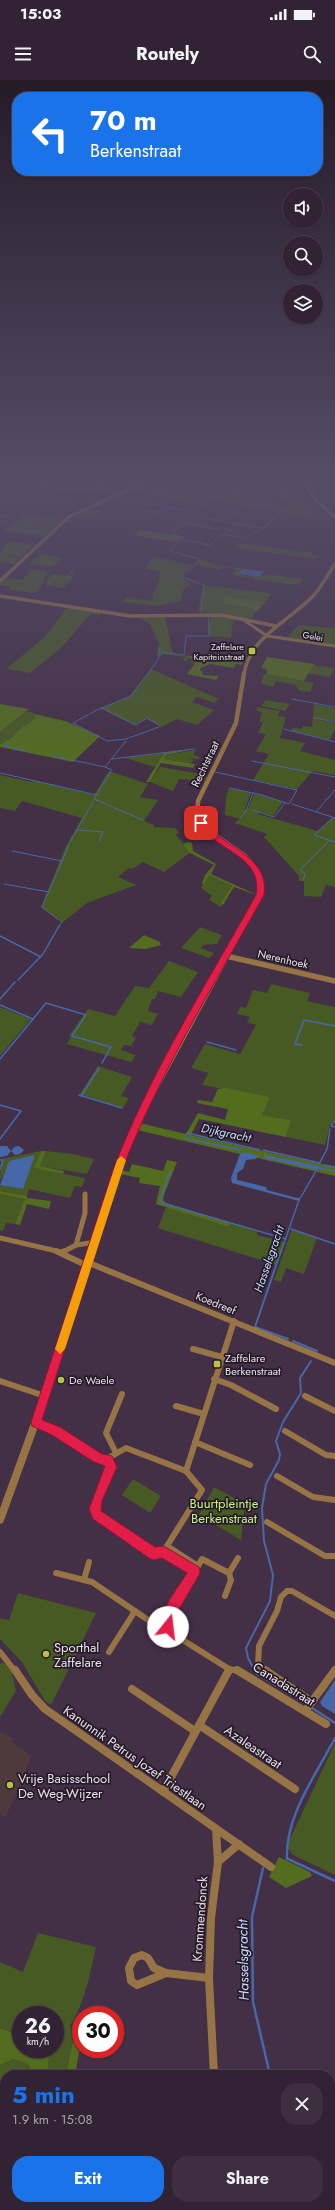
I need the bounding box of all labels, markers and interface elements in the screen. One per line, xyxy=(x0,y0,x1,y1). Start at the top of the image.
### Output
text: 15:03 xyxy=(20,3,61,25)
text: Routely xyxy=(136,41,199,67)
icon: menu xyxy=(12,43,34,65)
icon: search xyxy=(301,43,323,65)
text: 70 m xyxy=(90,100,157,141)
icon: left xyxy=(24,108,76,160)
text: Berkenstraat xyxy=(90,138,181,164)
map controls xyxy=(283,188,323,324)
button: sound xyxy=(283,188,323,228)
button: search xyxy=(283,236,323,276)
button: layers xyxy=(283,284,323,324)
street label: Gelei xyxy=(302,628,324,644)
place label: Zaffelare Kapiteinstraat xyxy=(194,640,245,663)
marker: Zaffelare Kapiteinstraat xyxy=(247,646,257,656)
street label: Rechtstraat xyxy=(187,738,223,790)
pin xyxy=(184,806,218,840)
icon: arrive xyxy=(190,812,212,834)
street label: Nerenhoek xyxy=(256,945,310,973)
water label: Dijkgracht xyxy=(199,1119,254,1147)
water label: Hasselsgracht xyxy=(249,1222,289,1295)
street label: Koedreef xyxy=(194,1288,239,1319)
place label: Zaffelare Berkenstraat xyxy=(225,1350,281,1379)
marker: Zaffelare Berkenstraat xyxy=(212,1359,222,1369)
place label: De Waele xyxy=(69,1372,115,1388)
marker: De Waele xyxy=(56,1375,66,1385)
park label: Buurtpleintje Berkenstraat xyxy=(190,1494,259,1528)
position arrow xyxy=(147,1606,189,1648)
place label: Sporthal Zaffelare xyxy=(54,1638,102,1672)
marker: Sporthal Zaffelare xyxy=(41,1649,51,1659)
street label: Canadastraat xyxy=(249,1657,320,1711)
street label: Kanunnik Petrus Jozef Triestlaan xyxy=(59,1701,211,1815)
street label: Azaleastraat xyxy=(220,1721,286,1774)
place label: Vrije Basisschool De Weg-Wijzer xyxy=(18,1769,110,1803)
marker: Vrije Basisschool De Weg-Wijzer xyxy=(5,1780,15,1790)
street label: Krommendonck xyxy=(188,1875,212,1962)
water label: Hasselsgracht xyxy=(232,1919,254,2001)
speed limit sign: 30 xyxy=(72,2006,124,2058)
text: 26 xyxy=(25,2012,51,2041)
text: km/h xyxy=(27,2034,49,2049)
text: 5 min xyxy=(12,2077,75,2112)
button: close xyxy=(281,2083,323,2125)
text: 1.9 km · 15:08 xyxy=(12,2110,93,2129)
button: Exit xyxy=(12,2156,164,2202)
button: Share xyxy=(172,2156,323,2202)

